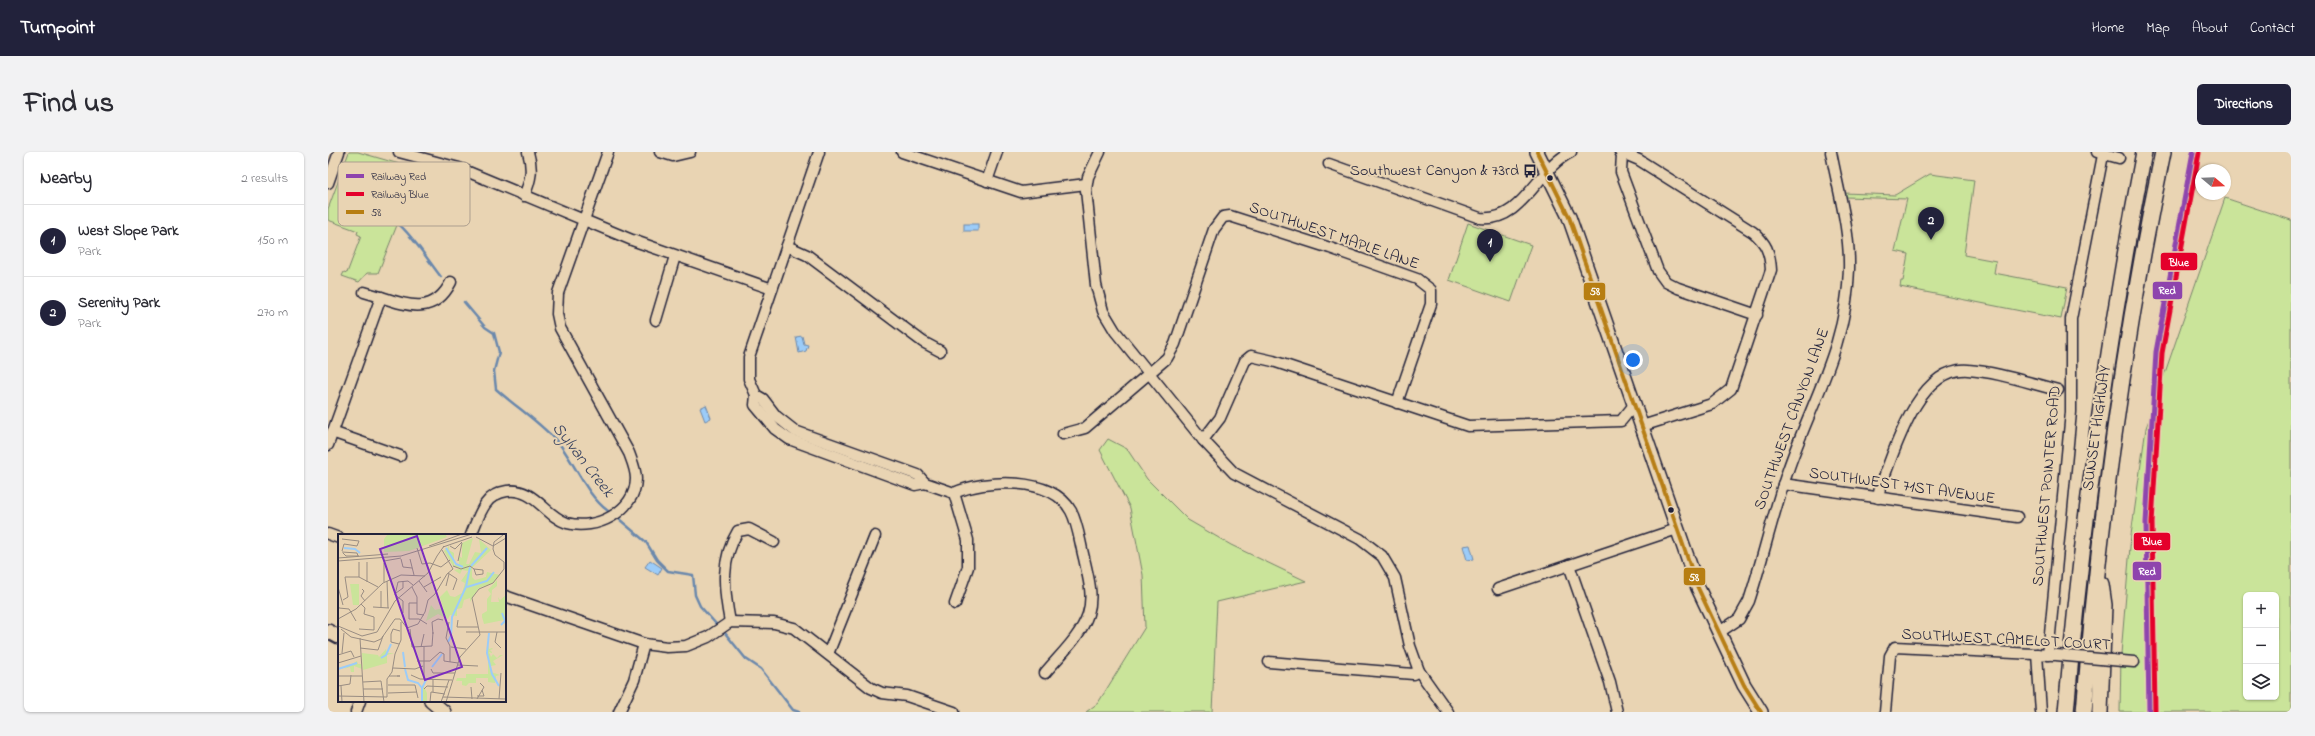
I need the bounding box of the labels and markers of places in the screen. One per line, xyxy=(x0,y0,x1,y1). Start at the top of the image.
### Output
place label: Southwest Canyon & 73rd xyxy=(1350,159,1519,183)
bus stop icon: Southwest Canyon & 73rd xyxy=(1522,163,1538,179)
unlabelled marker xyxy=(1545,173,1555,183)
pin: 2 xyxy=(1918,207,1944,240)
pin: 1 xyxy=(1477,229,1503,262)
unlabelled marker xyxy=(1666,505,1676,515)

